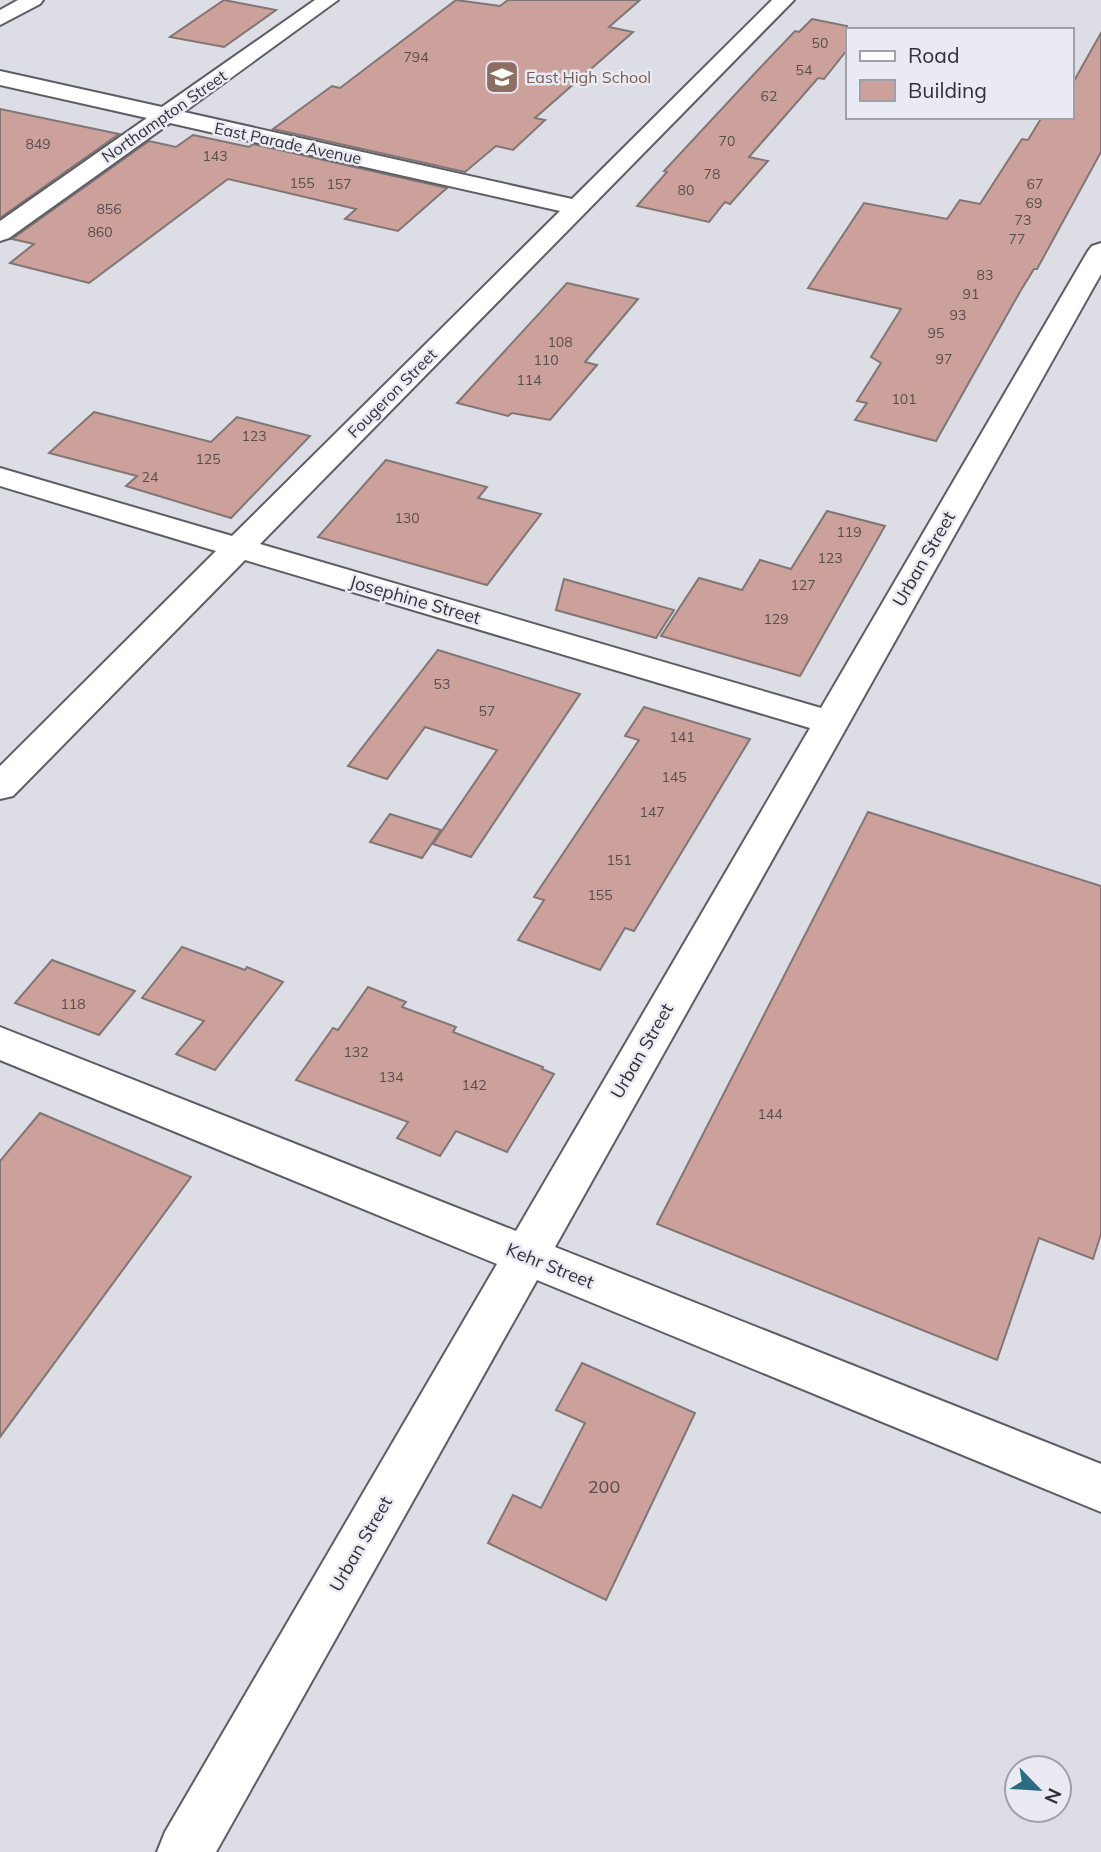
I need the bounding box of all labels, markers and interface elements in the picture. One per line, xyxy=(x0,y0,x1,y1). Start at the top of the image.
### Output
legend xyxy=(846,28,1073,119)
house number: 50 xyxy=(812,34,828,52)
text: Road xyxy=(908,42,959,68)
house number: 794 xyxy=(403,48,429,66)
school or university icon: East High School xyxy=(483,58,521,96)
house number: 54 xyxy=(796,61,813,79)
street label: Northampton Street xyxy=(98,65,231,167)
place label: East High School xyxy=(526,67,651,87)
text: Building xyxy=(908,77,987,103)
house number: 62 xyxy=(761,87,777,105)
street label: East Parade Avenue xyxy=(213,118,363,168)
house number: 70 xyxy=(719,132,735,150)
house number: 849 xyxy=(25,135,51,153)
house number: 143 xyxy=(202,147,228,165)
house number: 78 xyxy=(704,165,720,183)
house number: 155 xyxy=(289,174,315,192)
house number: 157 xyxy=(326,175,352,193)
house number: 67 xyxy=(1027,175,1043,193)
house number: 80 xyxy=(678,181,694,199)
house number: 69 xyxy=(1026,194,1042,212)
house number: 856 xyxy=(96,200,122,218)
house number: 73 xyxy=(1015,211,1031,229)
house number: 860 xyxy=(87,223,113,241)
house number: 77 xyxy=(1009,230,1025,248)
house number: 83 xyxy=(977,266,993,284)
house number: 91 xyxy=(963,285,979,303)
house number: 93 xyxy=(950,306,966,324)
house number: 95 xyxy=(928,324,944,342)
house number: 108 xyxy=(547,333,573,351)
street label: Fougeron Street xyxy=(343,344,441,442)
house number: 97 xyxy=(936,350,952,368)
house number: 110 xyxy=(533,351,559,369)
house number: 114 xyxy=(516,371,542,389)
house number: 101 xyxy=(891,390,917,408)
house number: 123 xyxy=(241,427,267,445)
house number: 125 xyxy=(195,450,221,468)
house number: 24 xyxy=(142,468,159,486)
street label: Urban Street xyxy=(887,507,960,611)
house number: 130 xyxy=(394,509,420,527)
house number: 119 xyxy=(836,523,862,541)
house number: 123 xyxy=(817,549,843,567)
street label: Josephine Street xyxy=(347,570,483,629)
house number: 127 xyxy=(790,576,816,594)
house number: 129 xyxy=(763,610,789,628)
house number: 53 xyxy=(434,675,450,693)
house number: 57 xyxy=(479,702,495,720)
house number: 141 xyxy=(669,728,695,746)
house number: 145 xyxy=(661,768,687,786)
house number: 147 xyxy=(639,803,665,821)
house number: 151 xyxy=(606,851,632,869)
house number: 155 xyxy=(587,886,613,904)
house number: 118 xyxy=(60,995,86,1013)
street label: Urban Street xyxy=(605,999,678,1103)
house number: 132 xyxy=(343,1043,369,1061)
house number: 134 xyxy=(378,1068,404,1086)
house number: 142 xyxy=(461,1076,487,1094)
house number: 144 xyxy=(757,1105,783,1123)
street label: Kehr Street xyxy=(503,1238,597,1294)
house number: 200 xyxy=(588,1475,620,1498)
street label: Urban Street xyxy=(324,1492,397,1596)
north arrow xyxy=(1003,1754,1073,1824)
text: N xyxy=(1039,1785,1067,1808)

